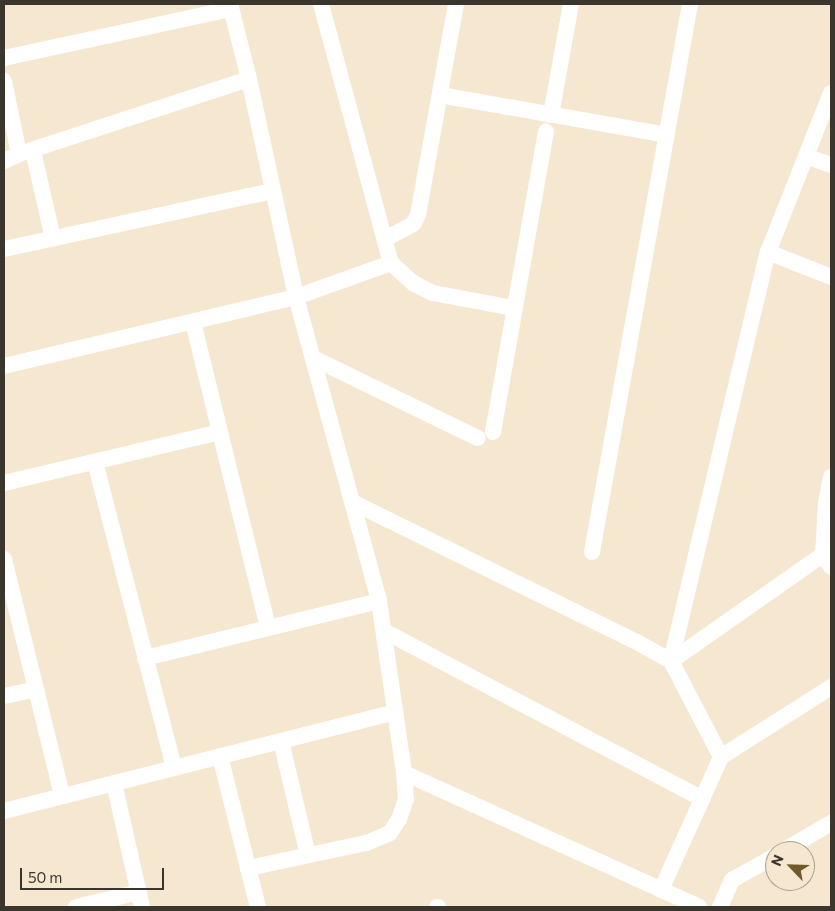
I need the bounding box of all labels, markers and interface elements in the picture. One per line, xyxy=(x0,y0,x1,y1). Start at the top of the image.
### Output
north arrow xyxy=(765,841,815,891)
text: N xyxy=(767,852,787,868)
scale bar xyxy=(22,858,166,890)
text: 50 m xyxy=(28,868,62,886)

